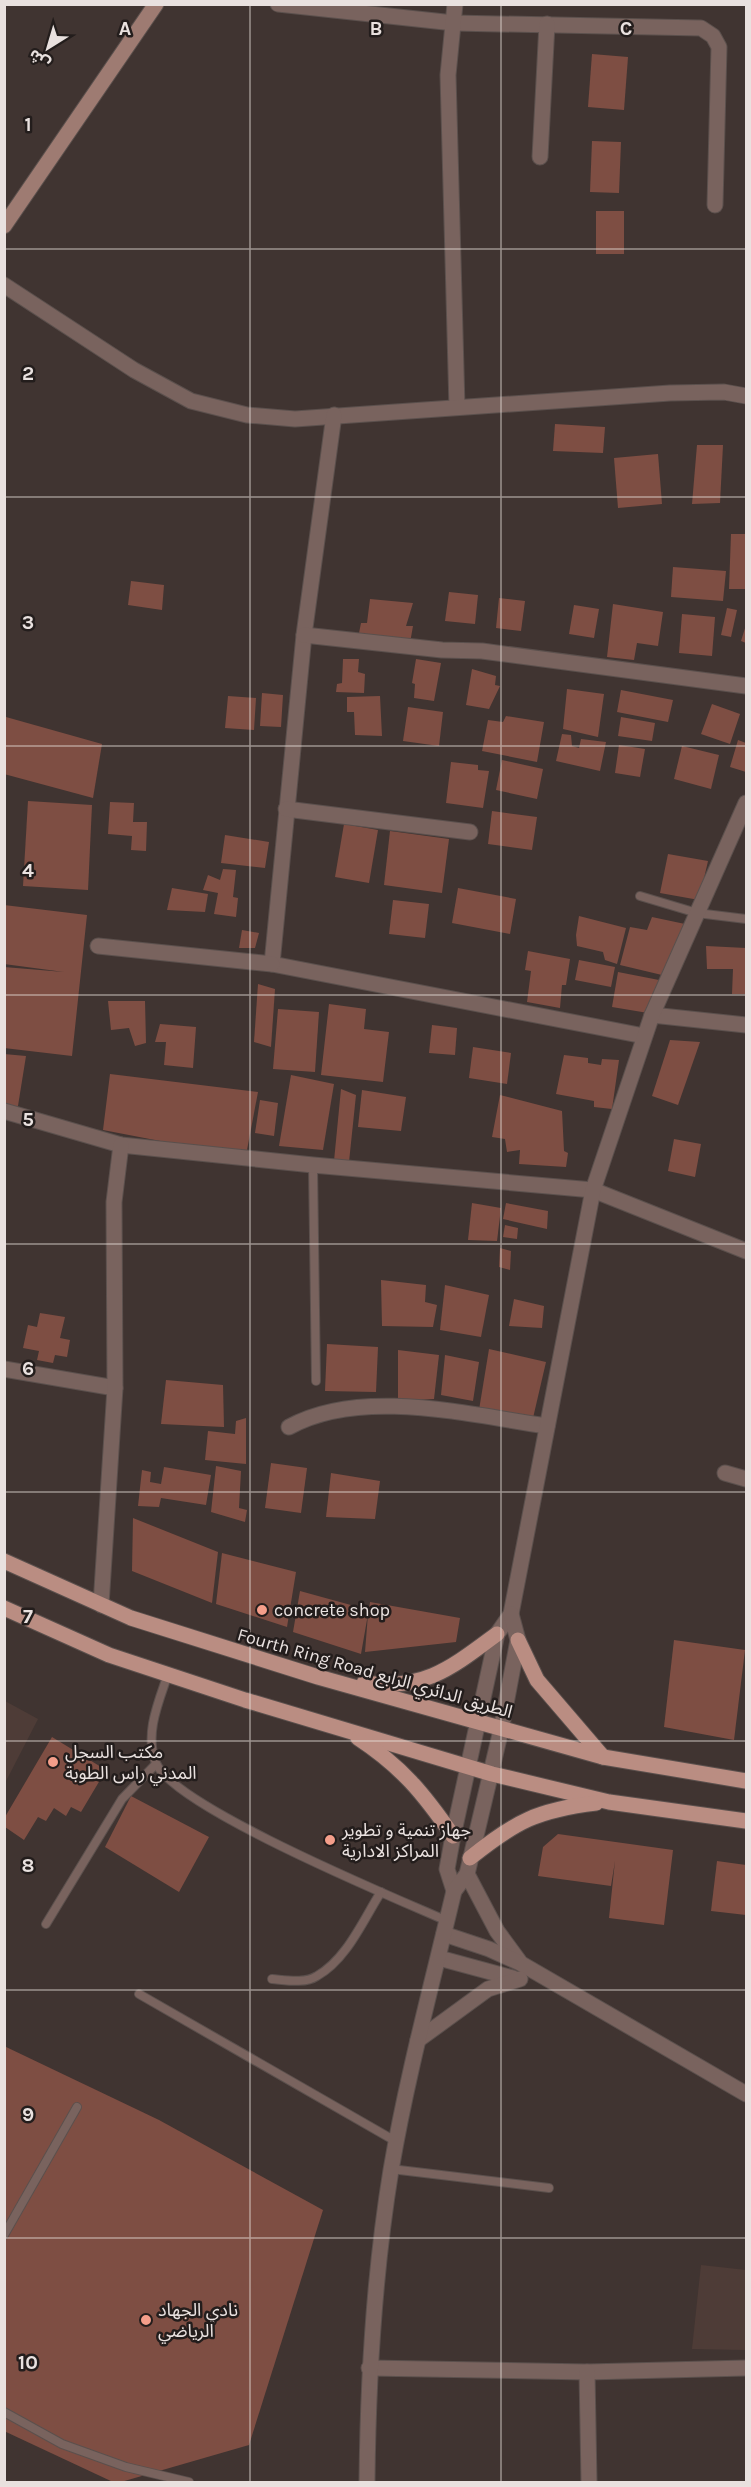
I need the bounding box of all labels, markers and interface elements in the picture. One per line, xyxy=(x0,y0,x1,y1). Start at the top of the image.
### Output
text: A xyxy=(119,17,132,40)
text: B xyxy=(370,17,382,40)
text: C xyxy=(620,17,632,40)
north arrow xyxy=(18,18,78,78)
text: ش xyxy=(25,45,54,74)
text: 1 xyxy=(24,113,32,136)
text: 2 xyxy=(22,362,34,385)
text: 3 xyxy=(22,611,34,634)
text: 4 xyxy=(22,859,34,882)
text: 5 xyxy=(22,1108,34,1131)
text: 6 xyxy=(22,1357,34,1380)
place label: concrete shop xyxy=(274,1599,390,1621)
marker: concrete shop xyxy=(255,1603,269,1617)
text: 7 xyxy=(23,1605,33,1628)
street label: Fourth Ring Road الطريق الدائري الرابع xyxy=(234,1623,515,1726)
place label: مكتب السجل المدني راس الطوبة xyxy=(65,1741,197,1786)
marker: مكتب السجل المدني راس الطوبة xyxy=(46,1755,60,1769)
place label: جهاز تنمية و تطوير المراكز الادارية xyxy=(341,1819,471,1862)
marker: جهاز تنمية و تطوير المراكز الادارية xyxy=(323,1833,337,1847)
text: 8 xyxy=(22,1854,34,1877)
text: 9 xyxy=(22,2103,34,2126)
place label: نادي الجهاد الرياضي xyxy=(158,2299,238,2344)
marker: نادي الجهاد الرياضي xyxy=(139,2313,153,2327)
text: 10 xyxy=(18,2351,38,2374)

